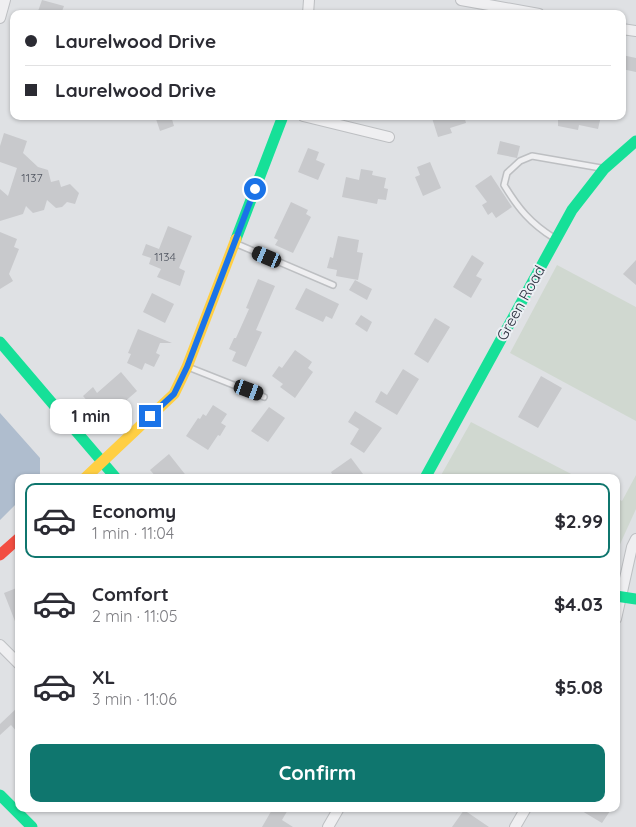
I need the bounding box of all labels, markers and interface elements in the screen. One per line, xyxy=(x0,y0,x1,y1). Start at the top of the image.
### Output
text: Laurelwood Drive xyxy=(55,29,216,53)
text: Laurelwood Drive xyxy=(55,78,216,102)
house number: 1137 xyxy=(21,170,43,185)
route start xyxy=(244,178,266,200)
car xyxy=(250,244,283,270)
house number: 1134 xyxy=(154,249,176,264)
street label: Green Road xyxy=(492,262,549,344)
car xyxy=(232,378,265,402)
callout: 1 min xyxy=(50,398,132,434)
route end xyxy=(139,405,161,427)
text: 1 min xyxy=(72,406,110,426)
icon: car xyxy=(32,498,77,543)
text: Economy xyxy=(92,499,176,523)
text: $2.99 xyxy=(555,509,603,533)
text: 1 min · 11:04 xyxy=(92,523,174,543)
icon: car xyxy=(32,581,77,626)
text: Comfort xyxy=(92,582,169,606)
text: $4.03 xyxy=(554,592,603,616)
text: 2 min · 11:05 xyxy=(92,606,177,626)
icon: car xyxy=(32,664,77,709)
text: XL xyxy=(92,665,115,689)
text: $5.08 xyxy=(555,675,603,699)
text: 3 min · 11:06 xyxy=(92,689,177,709)
button: Confirm xyxy=(30,744,605,802)

